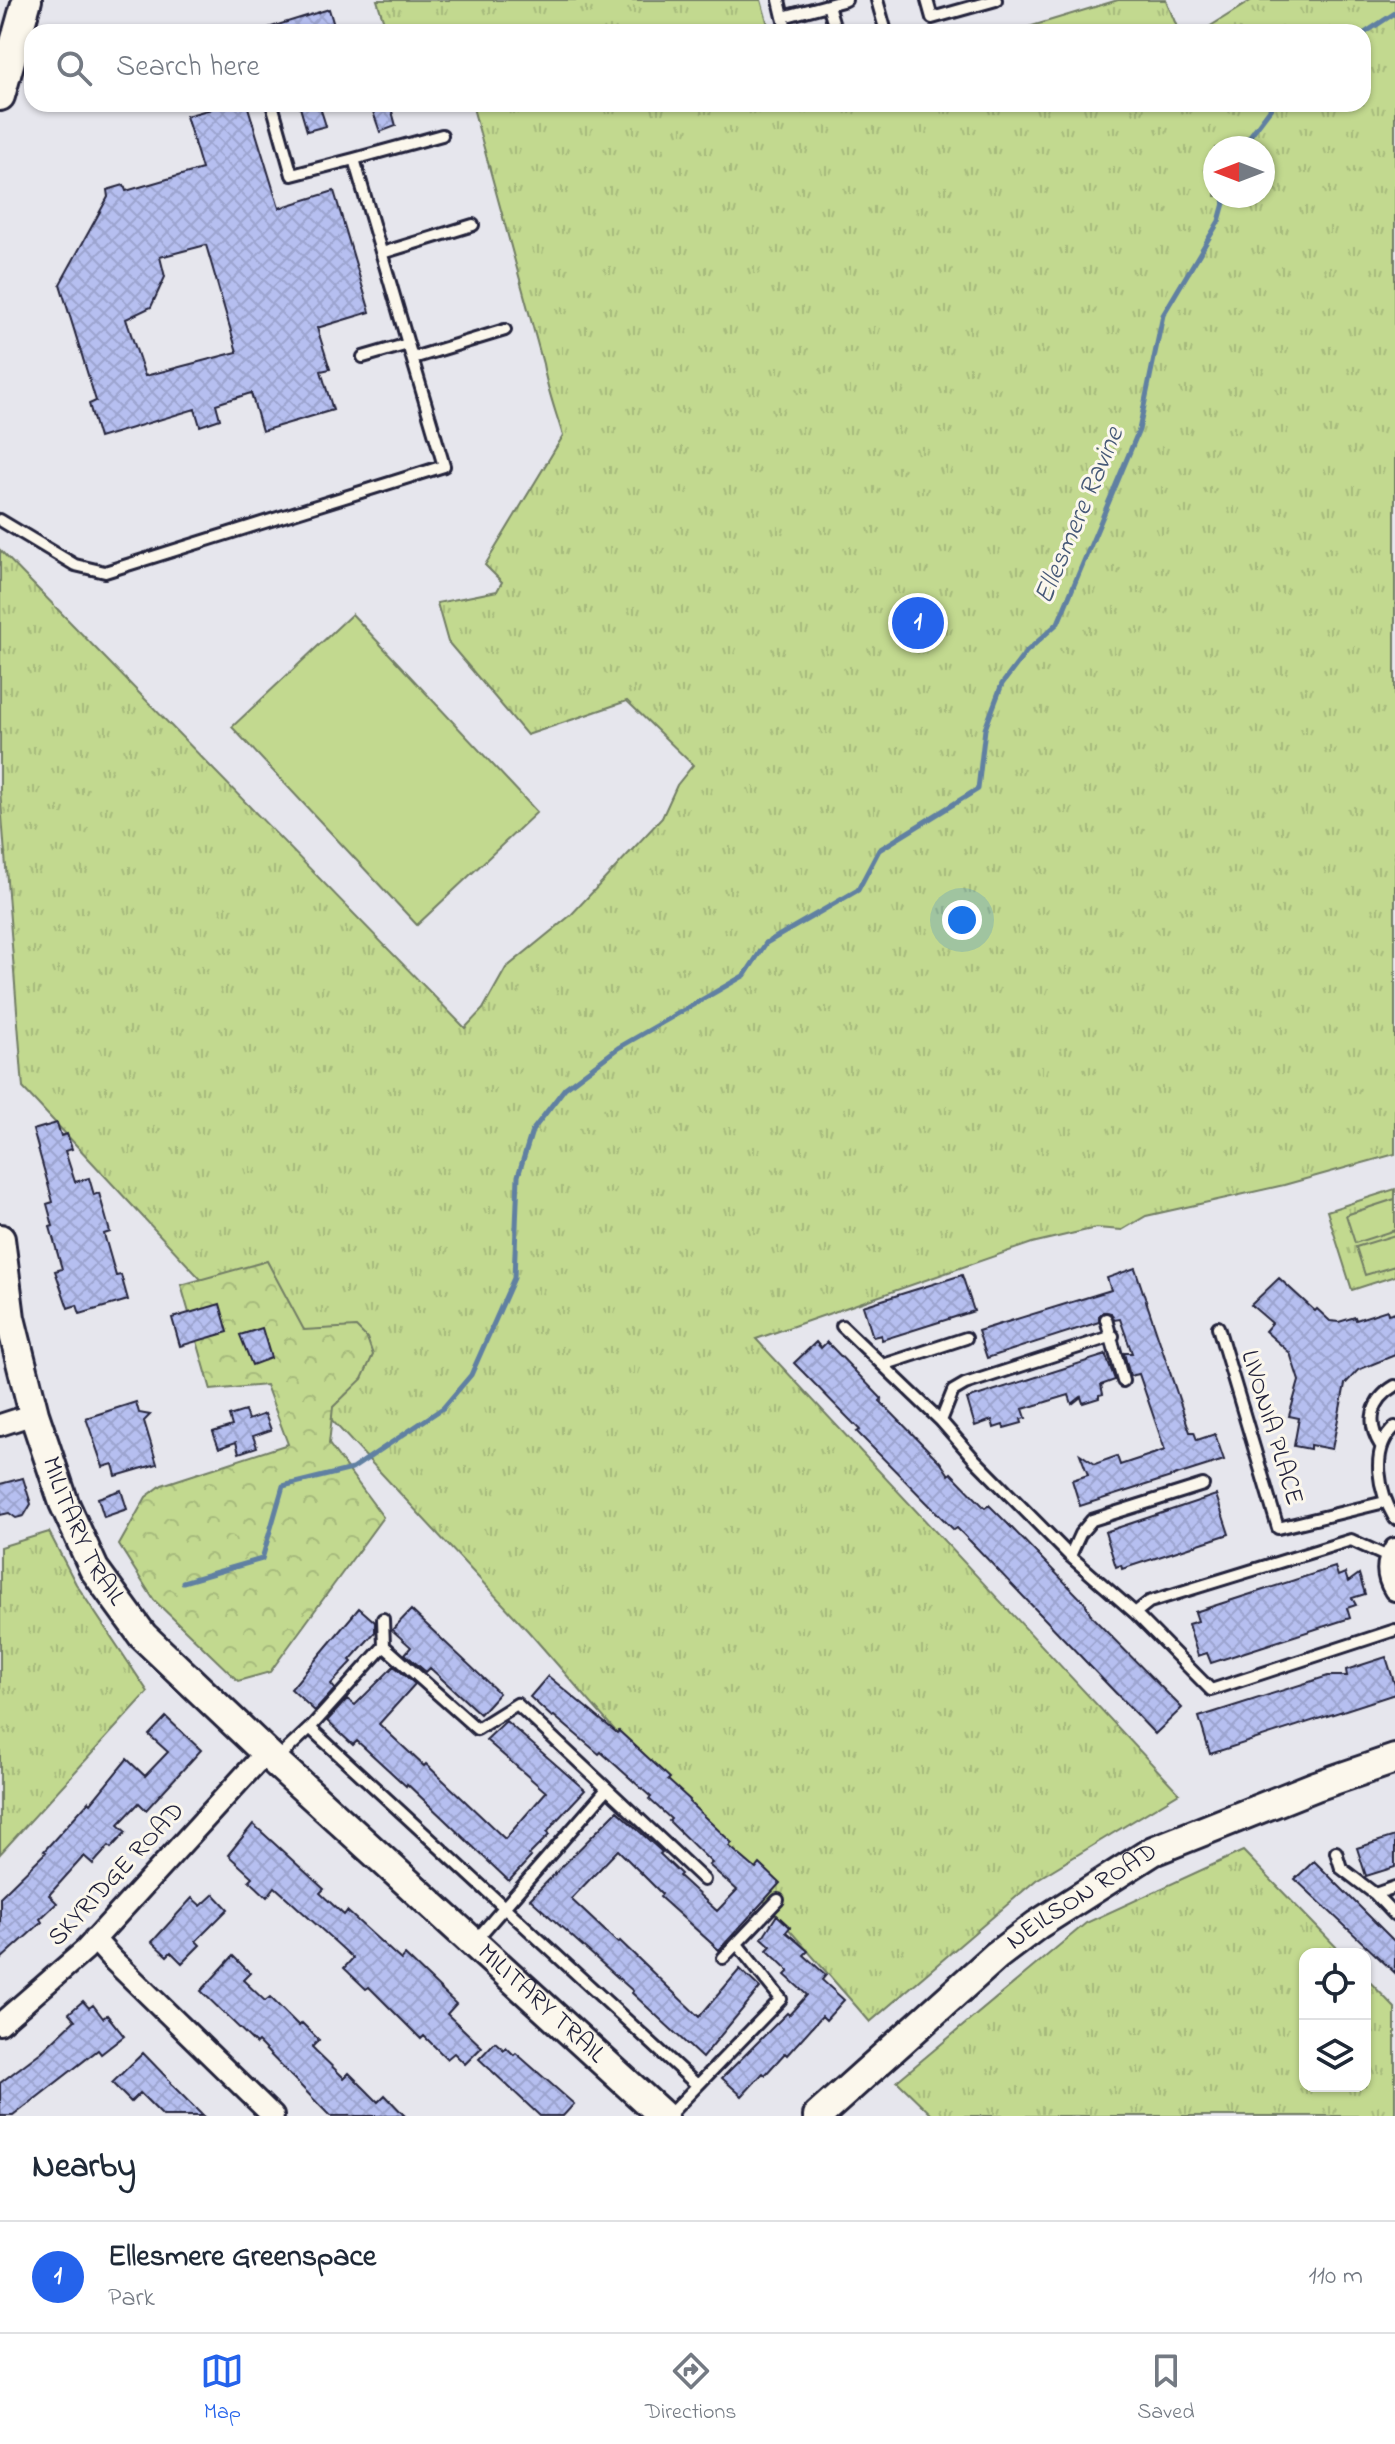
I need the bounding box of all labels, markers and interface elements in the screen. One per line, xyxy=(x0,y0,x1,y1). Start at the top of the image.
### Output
search box xyxy=(24,24,1371,112)
icon: search xyxy=(52,46,96,90)
text: Search here xyxy=(116,46,260,90)
north arrow xyxy=(1203,136,1275,208)
water label: Ellesmere Ravine xyxy=(1024,420,1136,611)
pin: 1 xyxy=(892,593,944,653)
your location xyxy=(942,900,982,940)
street label: LIVONIA PLACE xyxy=(1229,1346,1313,1510)
street label: MILITARY TRAIL xyxy=(31,1452,135,1615)
street label: SKYRIDGE ROAD xyxy=(40,1794,194,1956)
street label: NEILSON ROAD xyxy=(999,1834,1165,1960)
street label: MILITARY TRAIL xyxy=(468,1935,614,2073)
map controls xyxy=(1299,1948,1371,2092)
button: locate xyxy=(1299,1948,1371,2020)
button: layers xyxy=(1299,2020,1371,2092)
text: Nearby xyxy=(32,2143,136,2193)
text: Ellesmere Greenspace xyxy=(108,2236,376,2280)
text: 1 xyxy=(54,2258,62,2296)
text: 110 m xyxy=(1309,2258,1363,2296)
text: Park xyxy=(108,2280,155,2318)
tab: Map xyxy=(200,2349,244,2429)
tab: Directions xyxy=(645,2349,736,2429)
tab: Saved xyxy=(1137,2349,1195,2429)

